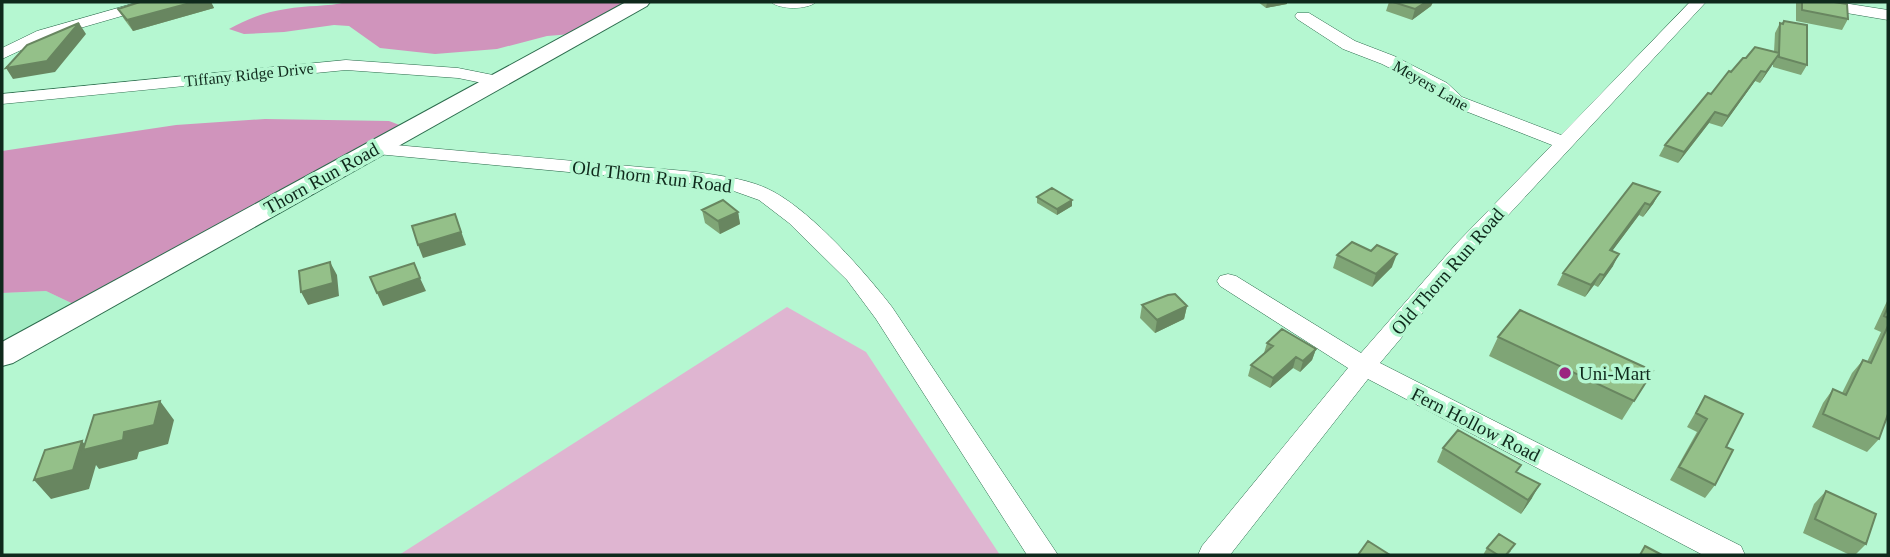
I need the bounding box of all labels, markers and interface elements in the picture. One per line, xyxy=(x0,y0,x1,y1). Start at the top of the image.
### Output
street label: Meyers Lane xyxy=(1390,57,1471,115)
street label: Tiffany Ridge Drive xyxy=(184,59,315,91)
street label: Thorn Run Road xyxy=(260,138,383,219)
street label: Old Thorn Run Road xyxy=(571,156,733,197)
street label: Old Thorn Run Road xyxy=(1387,203,1508,339)
place label: Uni-Mart xyxy=(1579,363,1651,384)
marker: Uni-Mart xyxy=(1557,365,1573,381)
street label: Fern Hollow Road xyxy=(1408,383,1544,466)

